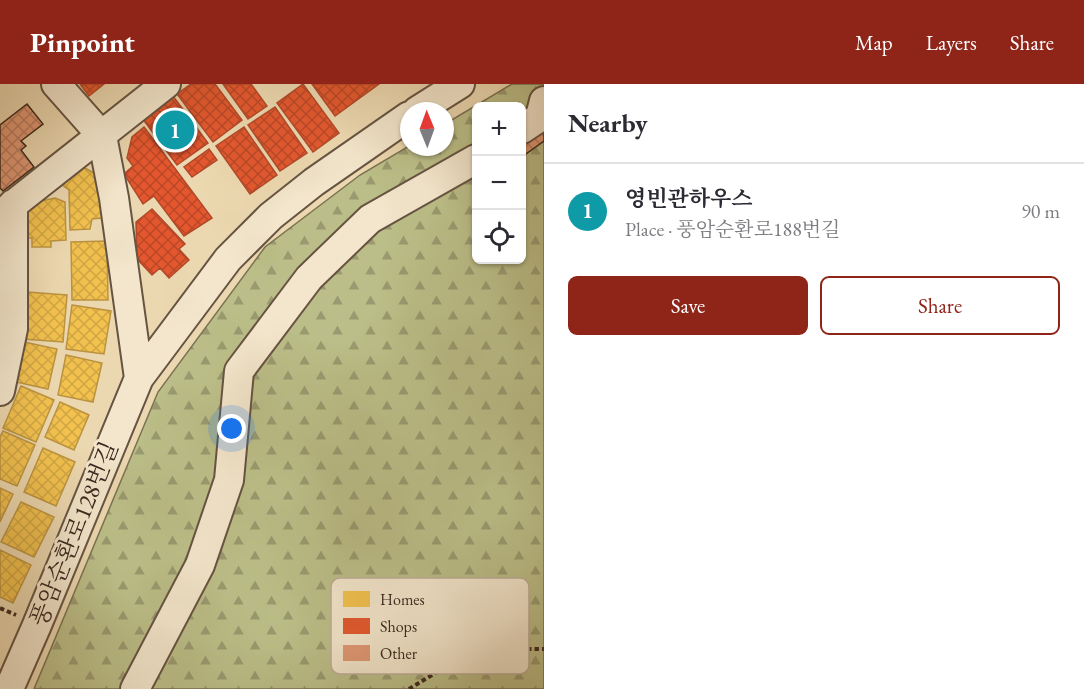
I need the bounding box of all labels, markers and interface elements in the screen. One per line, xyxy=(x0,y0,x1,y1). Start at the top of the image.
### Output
text: Pinpoint xyxy=(30,24,135,60)
text: Map xyxy=(855,29,893,56)
text: Layers xyxy=(926,29,977,56)
text: Share xyxy=(1010,29,1054,56)
north arrow xyxy=(400,102,454,156)
map controls xyxy=(472,102,526,264)
button: + xyxy=(472,102,526,156)
text: Nearby xyxy=(568,106,648,140)
pin: 1 xyxy=(156,108,195,152)
button: − xyxy=(472,156,526,210)
text: 영빈관하우스 xyxy=(625,184,753,213)
text: 1 xyxy=(582,198,593,224)
text: 90 m xyxy=(1021,198,1060,224)
button: locate xyxy=(472,210,526,264)
text: Place · 풍암순환로188번길 xyxy=(625,216,840,242)
button: Save xyxy=(568,276,808,335)
button: Share xyxy=(820,276,1060,335)
your location xyxy=(217,414,246,443)
street label: 풍암순환로128번길 xyxy=(22,437,125,631)
legend xyxy=(331,578,529,674)
text: Homes xyxy=(380,589,425,610)
text: Shops xyxy=(380,616,417,637)
text: Other xyxy=(380,643,418,664)

